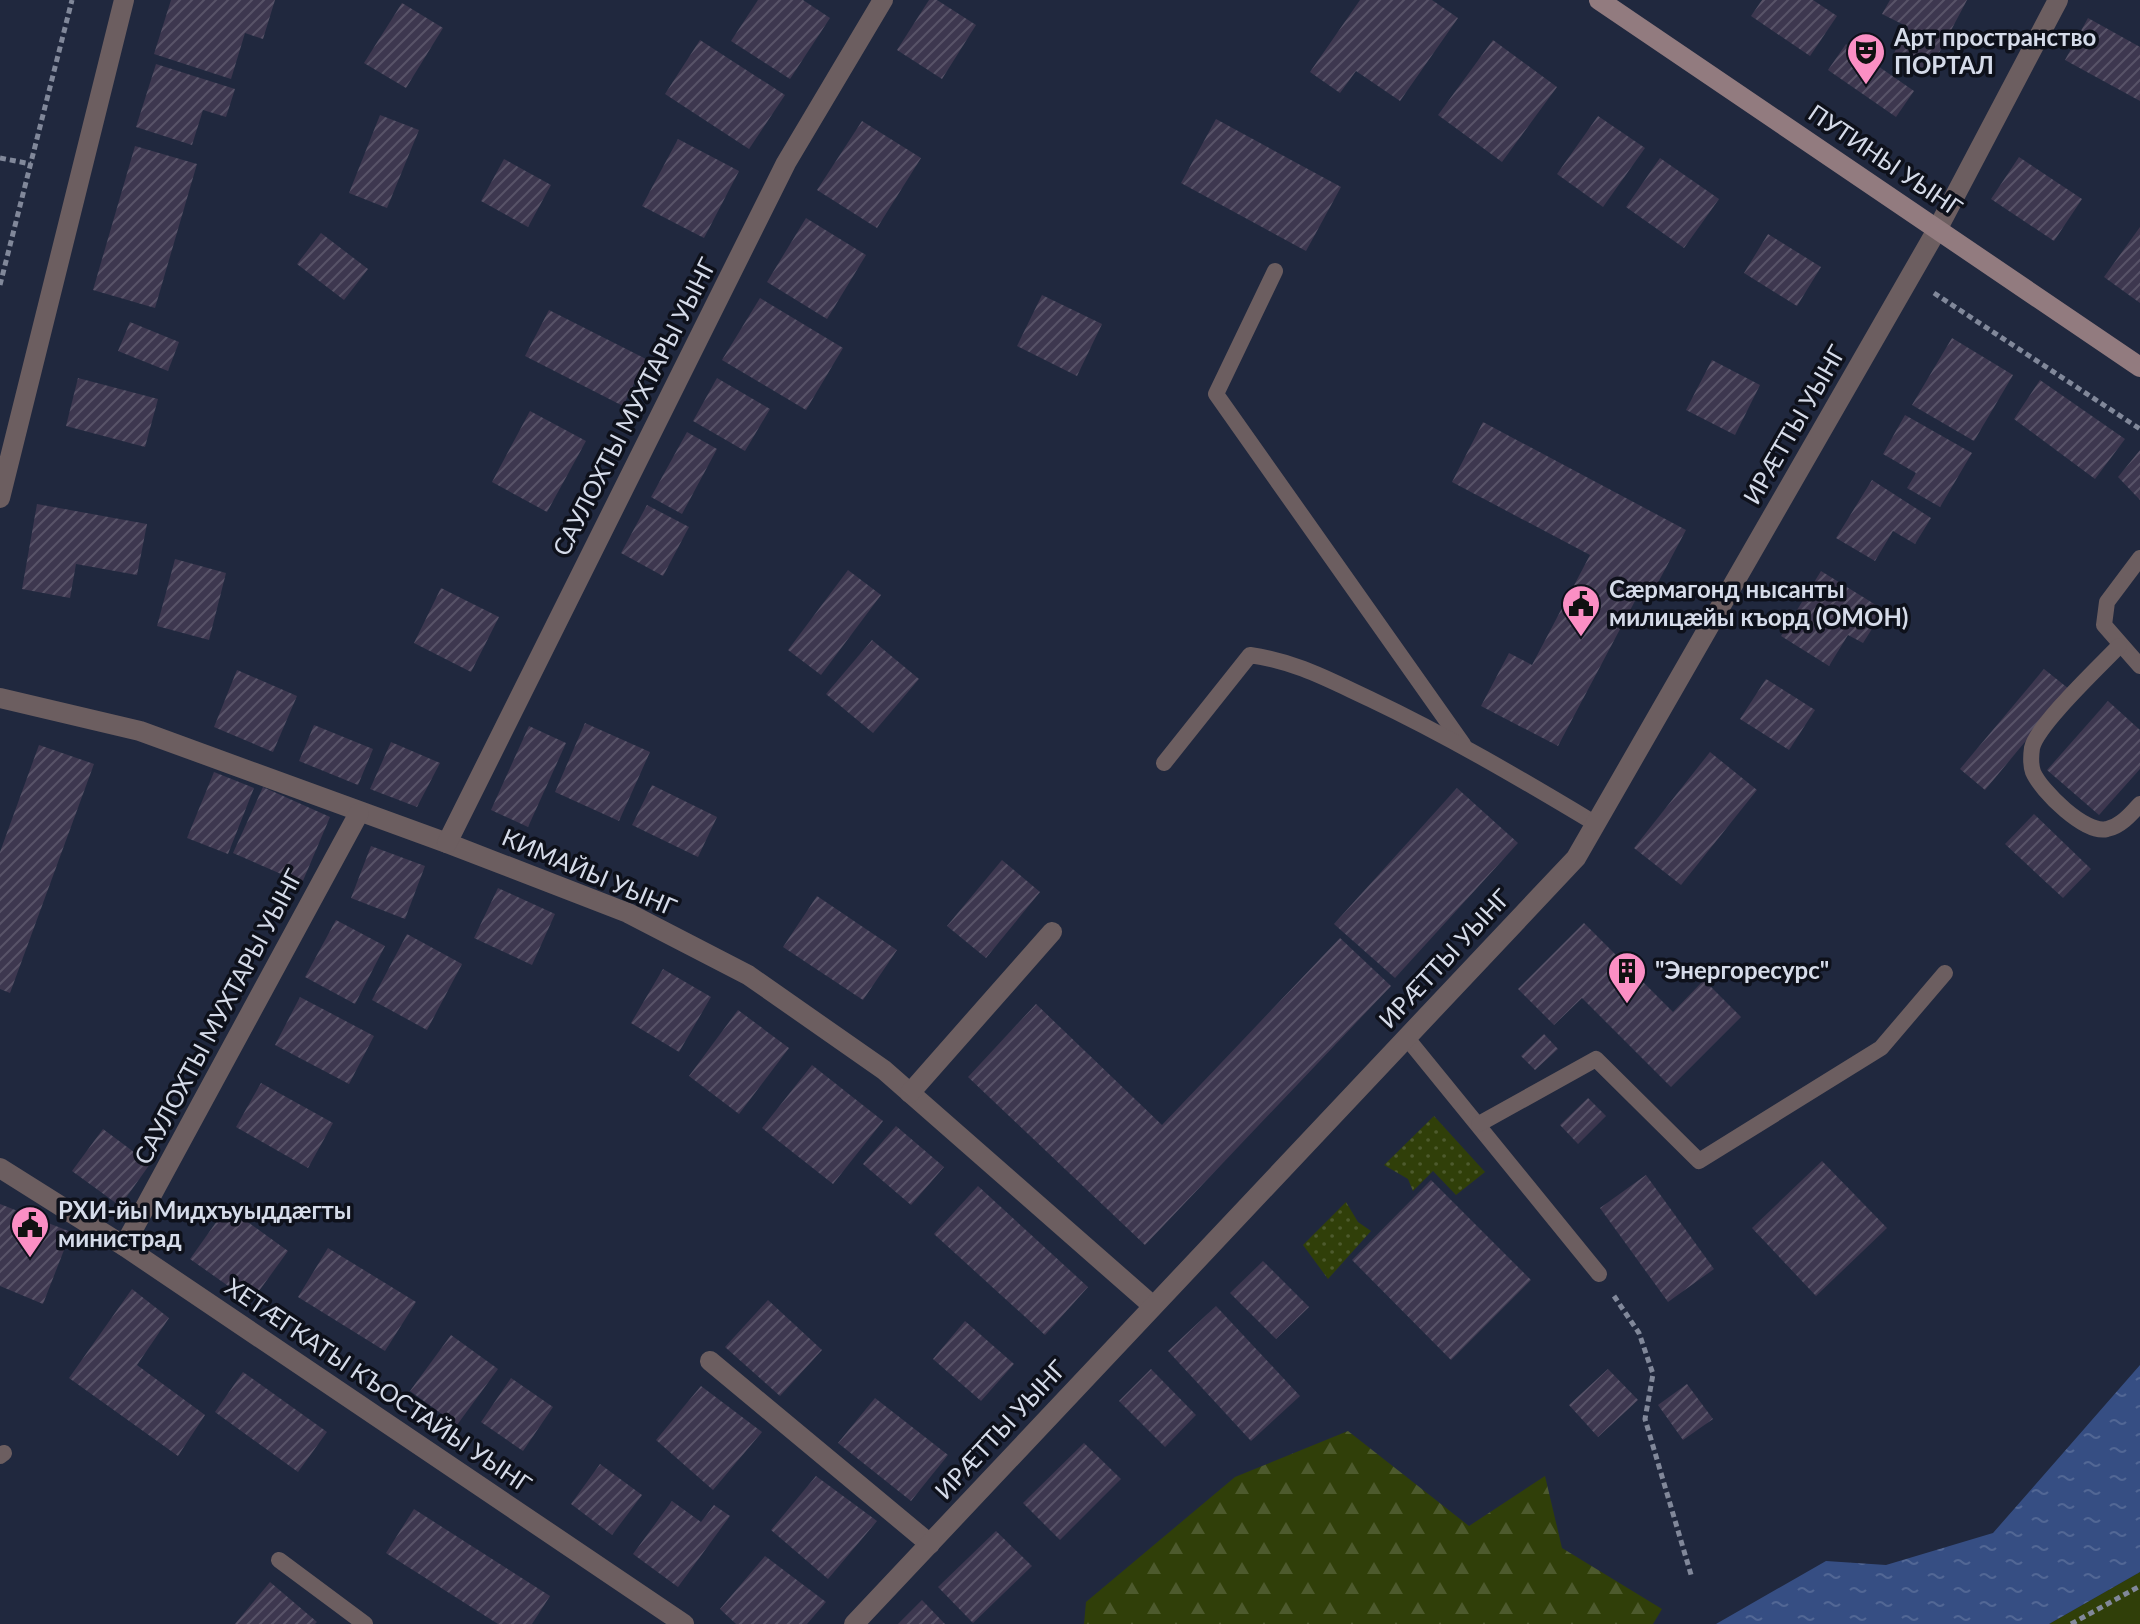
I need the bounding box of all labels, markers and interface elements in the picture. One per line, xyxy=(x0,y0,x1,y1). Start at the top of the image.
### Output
place label: Арт пространство ПОРТАЛ xyxy=(1893,22,2096,79)
theatre icon: Арт пространство ПОРТАЛ xyxy=(1845,31,1887,86)
street label: ПУТИНЫ УЫНГ xyxy=(1804,98,1968,222)
street label: САУЛОХТЫ МУХТАРЫ УЫНГ xyxy=(546,253,722,560)
street label: ИРÆТТЫ УЫНГ xyxy=(1736,339,1851,509)
place label: Сæрмагонд нысанты милицæйы къорд (ОМОН) xyxy=(1609,574,1908,631)
public building icon: Сæрмагонд нысанты милицæйы къорд (ОМОН) xyxy=(1560,583,1602,638)
street label: КИМАЙЫ УЫНГ xyxy=(498,822,681,921)
street label: САУЛОХТЫ МУХТАРЫ УЫНГ xyxy=(127,864,308,1169)
street label: ИРÆТТЫ УЫНГ xyxy=(1372,883,1516,1033)
building icon: "Энергоресурс" xyxy=(1606,950,1648,1005)
place label: "Энергоресурс" xyxy=(1655,955,1829,984)
place label: РХИ-йы Мидхъуыддæгты министрад xyxy=(58,1195,352,1252)
public building icon: РХИ-йы Мидхъуыддæгты министрад xyxy=(9,1204,51,1259)
street label: ХЕТÆГКАТЫ КЪОСТАЙЫ УЫНГ xyxy=(220,1271,537,1498)
street label: ИРÆТТЫ УЫНГ xyxy=(928,1354,1072,1504)

